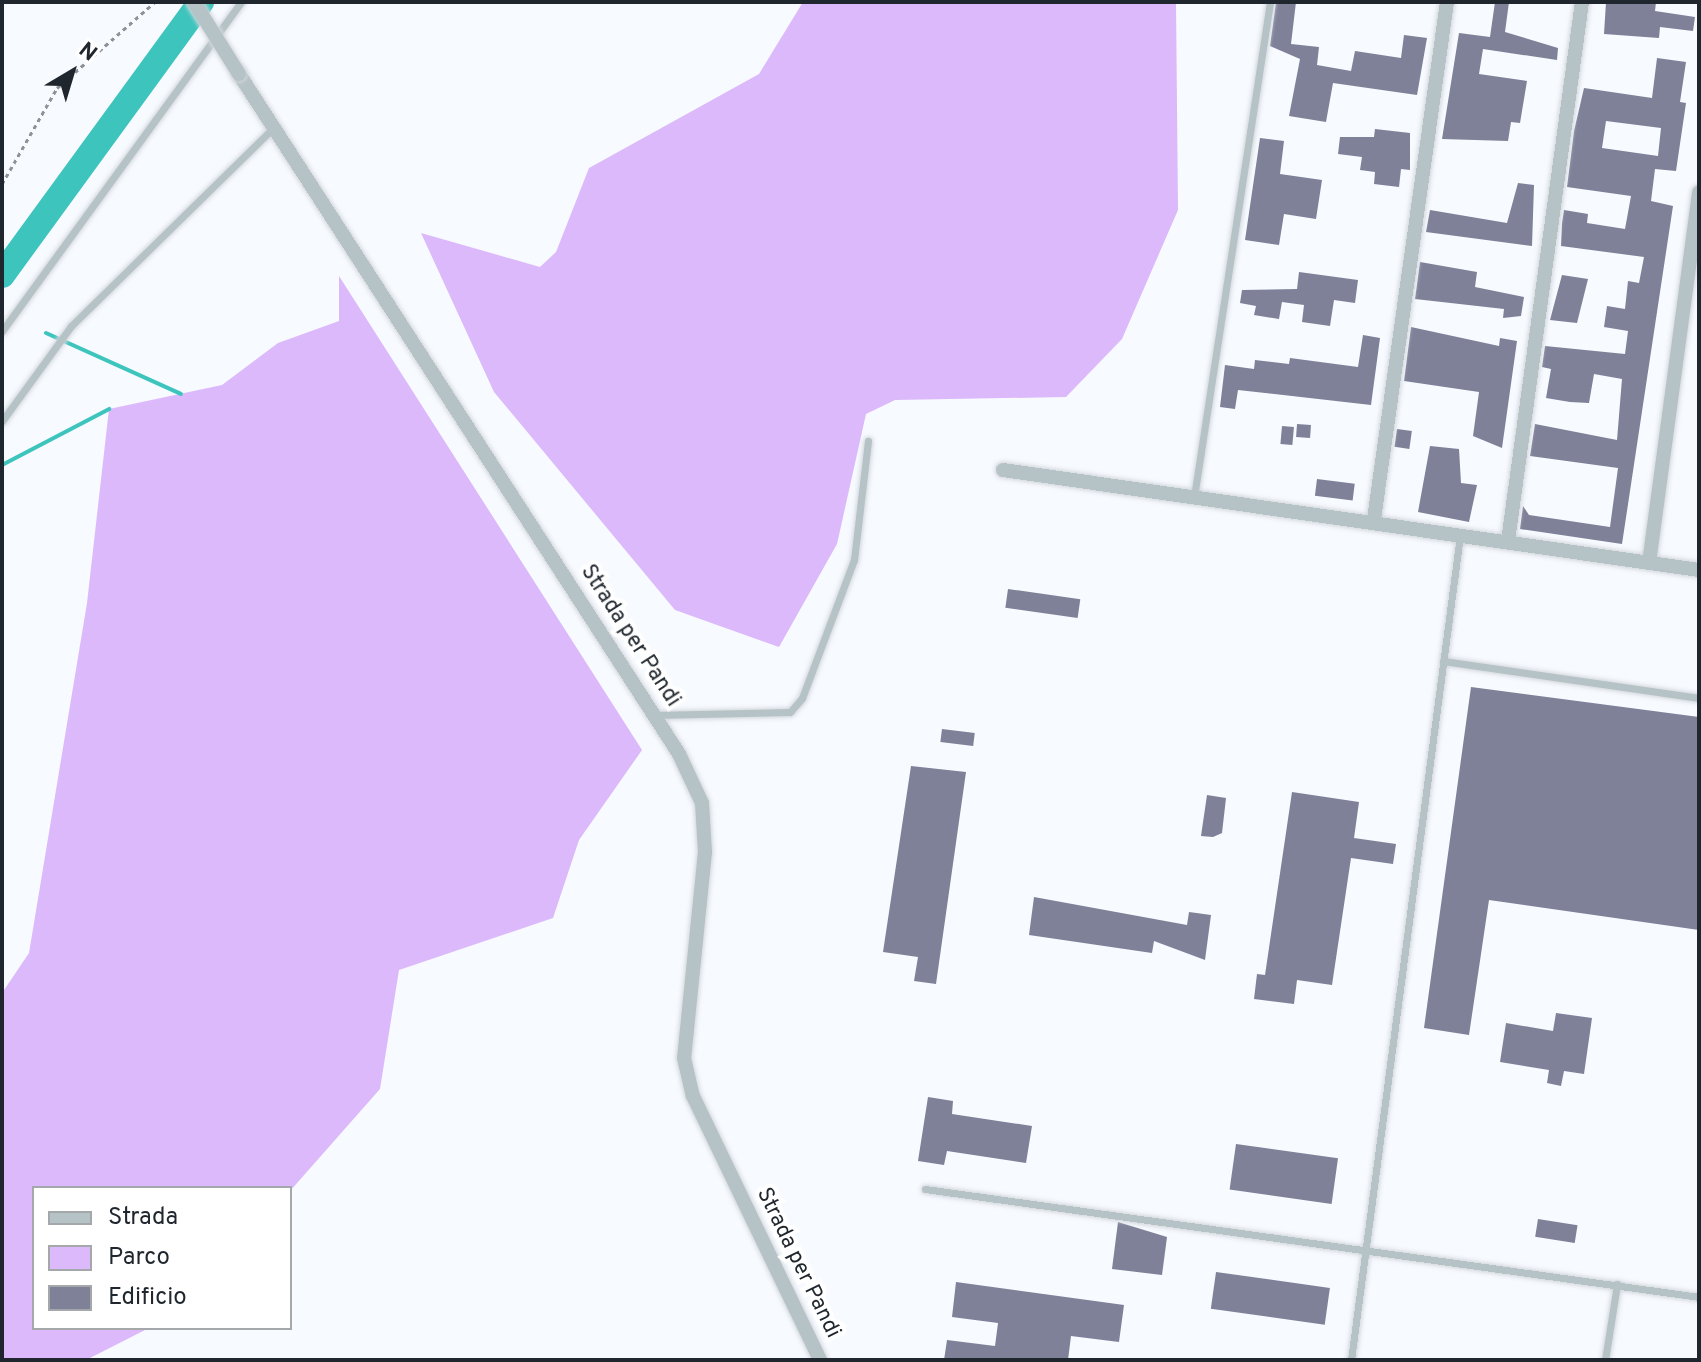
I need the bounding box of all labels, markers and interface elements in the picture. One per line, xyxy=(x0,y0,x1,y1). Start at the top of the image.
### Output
north arrow xyxy=(32,32,112,112)
text: N xyxy=(73,37,102,68)
street label: Strada per Pandi xyxy=(574,560,686,712)
street label: Strada per Pandi xyxy=(750,1183,846,1343)
legend xyxy=(32,1186,292,1330)
text: Strada xyxy=(108,1203,178,1233)
text: Parco xyxy=(108,1243,170,1273)
text: Edificio xyxy=(108,1283,187,1313)

